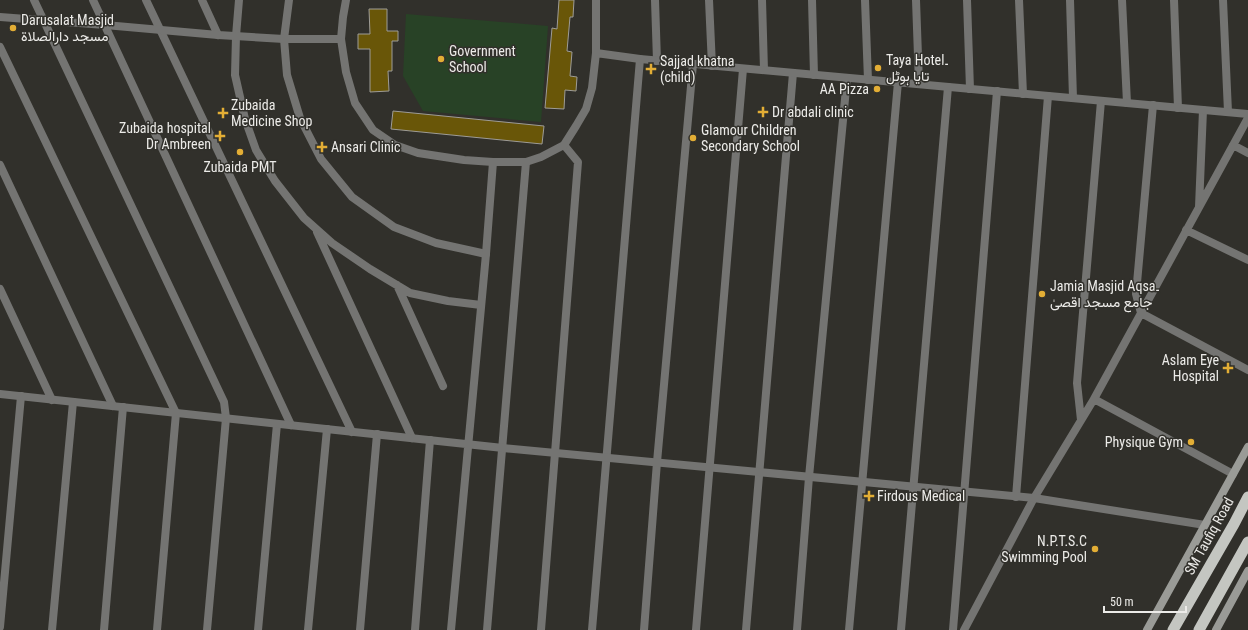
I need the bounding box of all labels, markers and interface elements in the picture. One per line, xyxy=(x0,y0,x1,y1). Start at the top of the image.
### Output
place label: Darusalat Masjid مسجد دارالصلاة xyxy=(21,12,114,45)
marker: Darusalat Masjid مسجد دارالصلاة xyxy=(8,23,18,33)
place label: Government School xyxy=(449,43,516,75)
place label: Taya Hotel۔ تایا ہوٹل xyxy=(886,52,949,86)
place label: Sajjad khatna (child) xyxy=(660,53,735,86)
marker: Government School xyxy=(436,54,446,64)
marker: Sajjad khatna (child) xyxy=(645,63,657,75)
marker: Taya Hotel۔ تایا ہوٹل xyxy=(873,63,883,73)
place label: AA Pizza xyxy=(820,81,869,97)
marker: AA Pizza xyxy=(872,84,882,94)
place label: Zubaida Medicine Shop xyxy=(231,97,313,129)
place label: Dr abdali clinic xyxy=(772,104,854,120)
marker: Dr abdali clinic xyxy=(757,106,769,118)
marker: Zubaida Medicine Shop xyxy=(218,108,228,118)
place label: Zubaida hospital Dr Ambreen xyxy=(119,120,211,152)
place label: Glamour Children Secondary School xyxy=(701,122,800,154)
marker: Zubaida hospital Dr Ambreen xyxy=(214,130,226,142)
marker: Glamour Children Secondary School xyxy=(688,133,698,143)
place label: Ansari Clinic xyxy=(331,139,400,155)
marker: Ansari Clinic xyxy=(316,141,328,153)
marker: Zubaida PMT xyxy=(235,147,245,157)
place label: Zubaida PMT xyxy=(203,159,277,175)
place label: Jamia Masjid Aqsa۔ جامع مسجد اقصیٰ xyxy=(1050,278,1160,313)
marker: Jamia Masjid Aqsa۔ جامع مسجد اقصیٰ xyxy=(1037,289,1047,299)
place label: Aslam Eye Hospital xyxy=(1162,352,1219,384)
marker: Aslam Eye Hospital xyxy=(1222,362,1234,374)
place label: Physique Gym xyxy=(1105,434,1183,450)
marker: Physique Gym xyxy=(1186,437,1196,447)
place label: Firdous Medical xyxy=(877,488,965,504)
marker: Firdous Medical xyxy=(864,491,874,501)
street label: SM Taufiq Road xyxy=(1181,495,1237,577)
place label: N.P.T.S.C Swimming Pool xyxy=(1001,533,1087,565)
marker: N.P.T.S.C Swimming Pool xyxy=(1090,544,1100,554)
scale bar xyxy=(1104,588,1186,614)
text: 50 m xyxy=(1110,595,1134,609)

